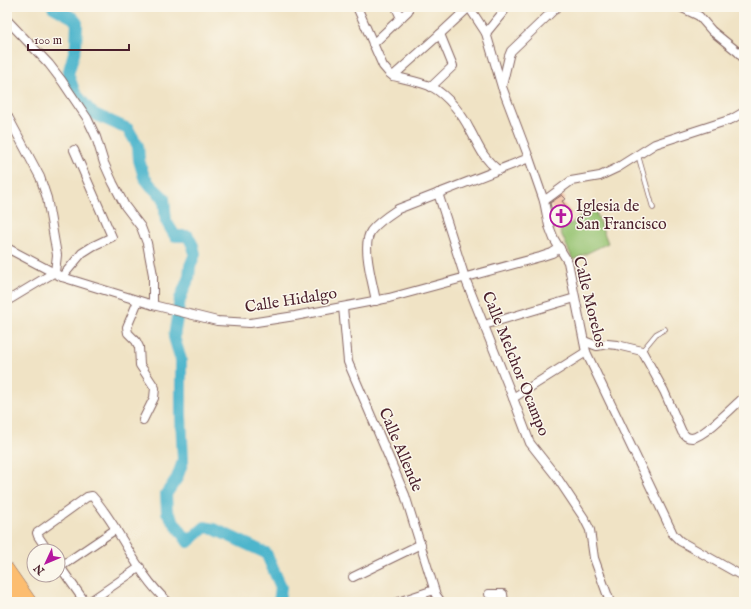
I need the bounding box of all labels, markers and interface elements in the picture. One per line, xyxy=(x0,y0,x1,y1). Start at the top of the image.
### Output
scale bar xyxy=(28,26,129,52)
text: 100 m xyxy=(34,33,62,48)
place label: Iglesia de San Francisco xyxy=(576,197,667,235)
church icon: Iglesia de San Francisco xyxy=(548,203,574,229)
street label: Calle Morelos xyxy=(568,254,610,350)
street label: Calle Hidalgo xyxy=(244,284,339,318)
street label: Calle Melchor Ocampo xyxy=(477,289,553,440)
street label: Calle Allende xyxy=(373,405,427,495)
north arrow xyxy=(26,543,66,583)
text: N xyxy=(31,561,49,578)

